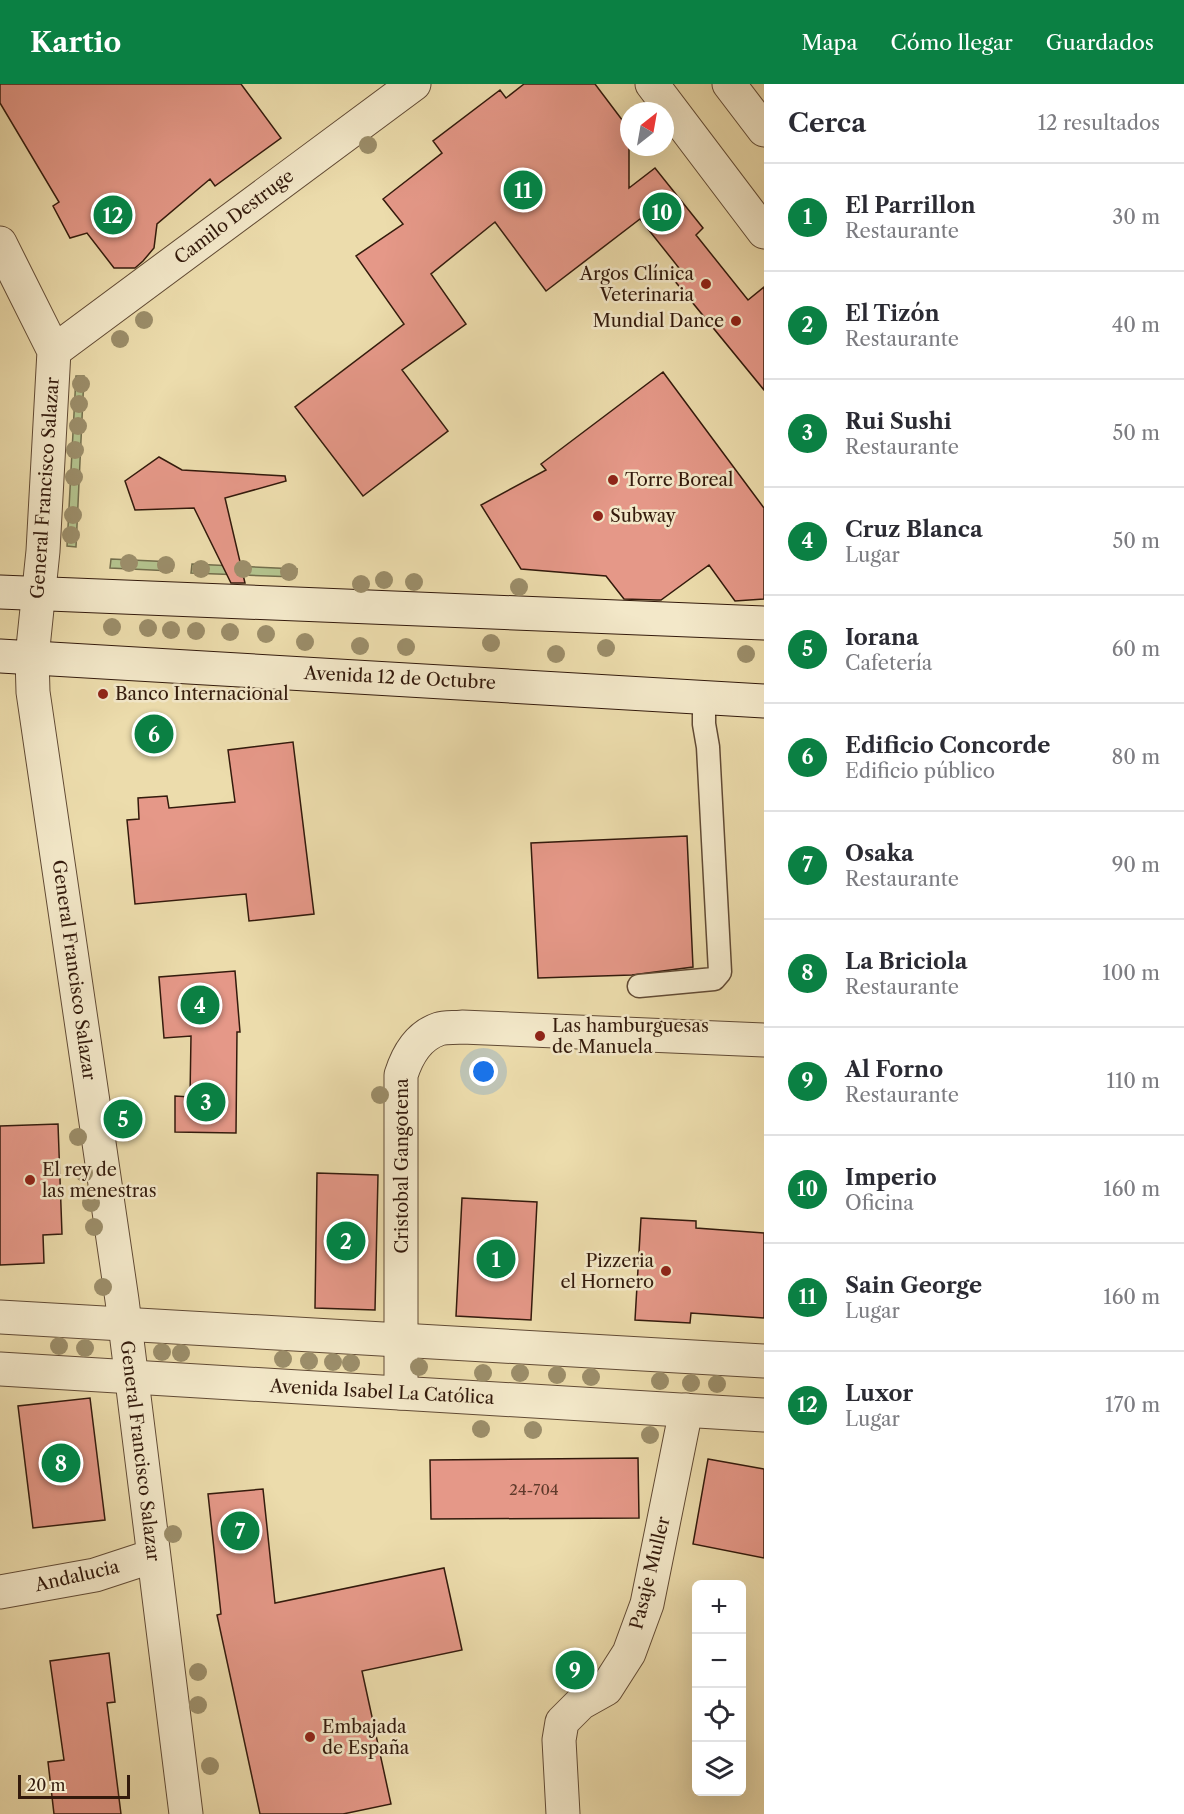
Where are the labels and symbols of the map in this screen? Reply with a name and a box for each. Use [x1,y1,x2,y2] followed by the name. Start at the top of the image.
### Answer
[620,102,674,156] north arrow
[170,165,298,269] street label: Camilo Destruge
[504,168,542,212] pin: 11
[642,190,682,234] pin: 10
[94,192,132,238] pin: 12
[579,263,695,306] place label: Argos Clínica Veterinaria
[699,277,713,291] marker: Argos Clínica Veterinaria
[593,310,724,332] place label: Mundial Dance
[729,314,743,328] marker: Mundial Dance
[26,376,64,600] street label: General Francisco Salazar
[625,469,733,491] place label: Torre Boreal
[606,473,620,487] marker: Torre Boreal
[610,505,677,527] place label: Subway
[591,509,605,523] marker: Subway
[303,662,496,694] street label: Avenida 12 de Octubre
[115,683,289,705] place label: Banco Internacional
[96,687,110,701] marker: Banco Internacional
[134,712,174,756] pin: 6
[48,858,100,1082] street label: General Francisco Salazar
[180,982,220,1028] pin: 4
[552,1015,709,1058] place label: Las hamburguesas de Manuela
[533,1029,547,1043] marker: Las hamburguesas de Manuela
[469,1057,498,1086] your location
[391,1078,413,1254] street label: Cristobal Gangotena
[186,1080,226,1124] pin: 3
[104,1096,142,1142] pin: 5
[42,1159,157,1202] place label: El rey de las menestras
[23,1173,37,1187] marker: El rey de las menestras
[326,1218,366,1264] pin: 2
[476,1236,516,1282] pin: 1
[560,1250,655,1293] place label: Pizzeria el Hornero
[659,1264,673,1278] marker: Pizzeria el Hornero
[116,1339,165,1563] street label: General Francisco Salazar
[268,1375,495,1409] street label: Avenida Isabel La Católica
[42,1440,80,1486] pin: 8
[509,1480,559,1499] house number: 24-704
[220,1508,260,1554] pin: 7
[625,1514,675,1632] street label: Pasaje Muller
[32,1556,122,1597] street label: Andalucia
[556,1648,594,1692] pin: 9
[322,1716,410,1759] place label: Embajada de España
[303,1730,317,1744] marker: Embajada de España
[18,1772,130,1800] scale bar

